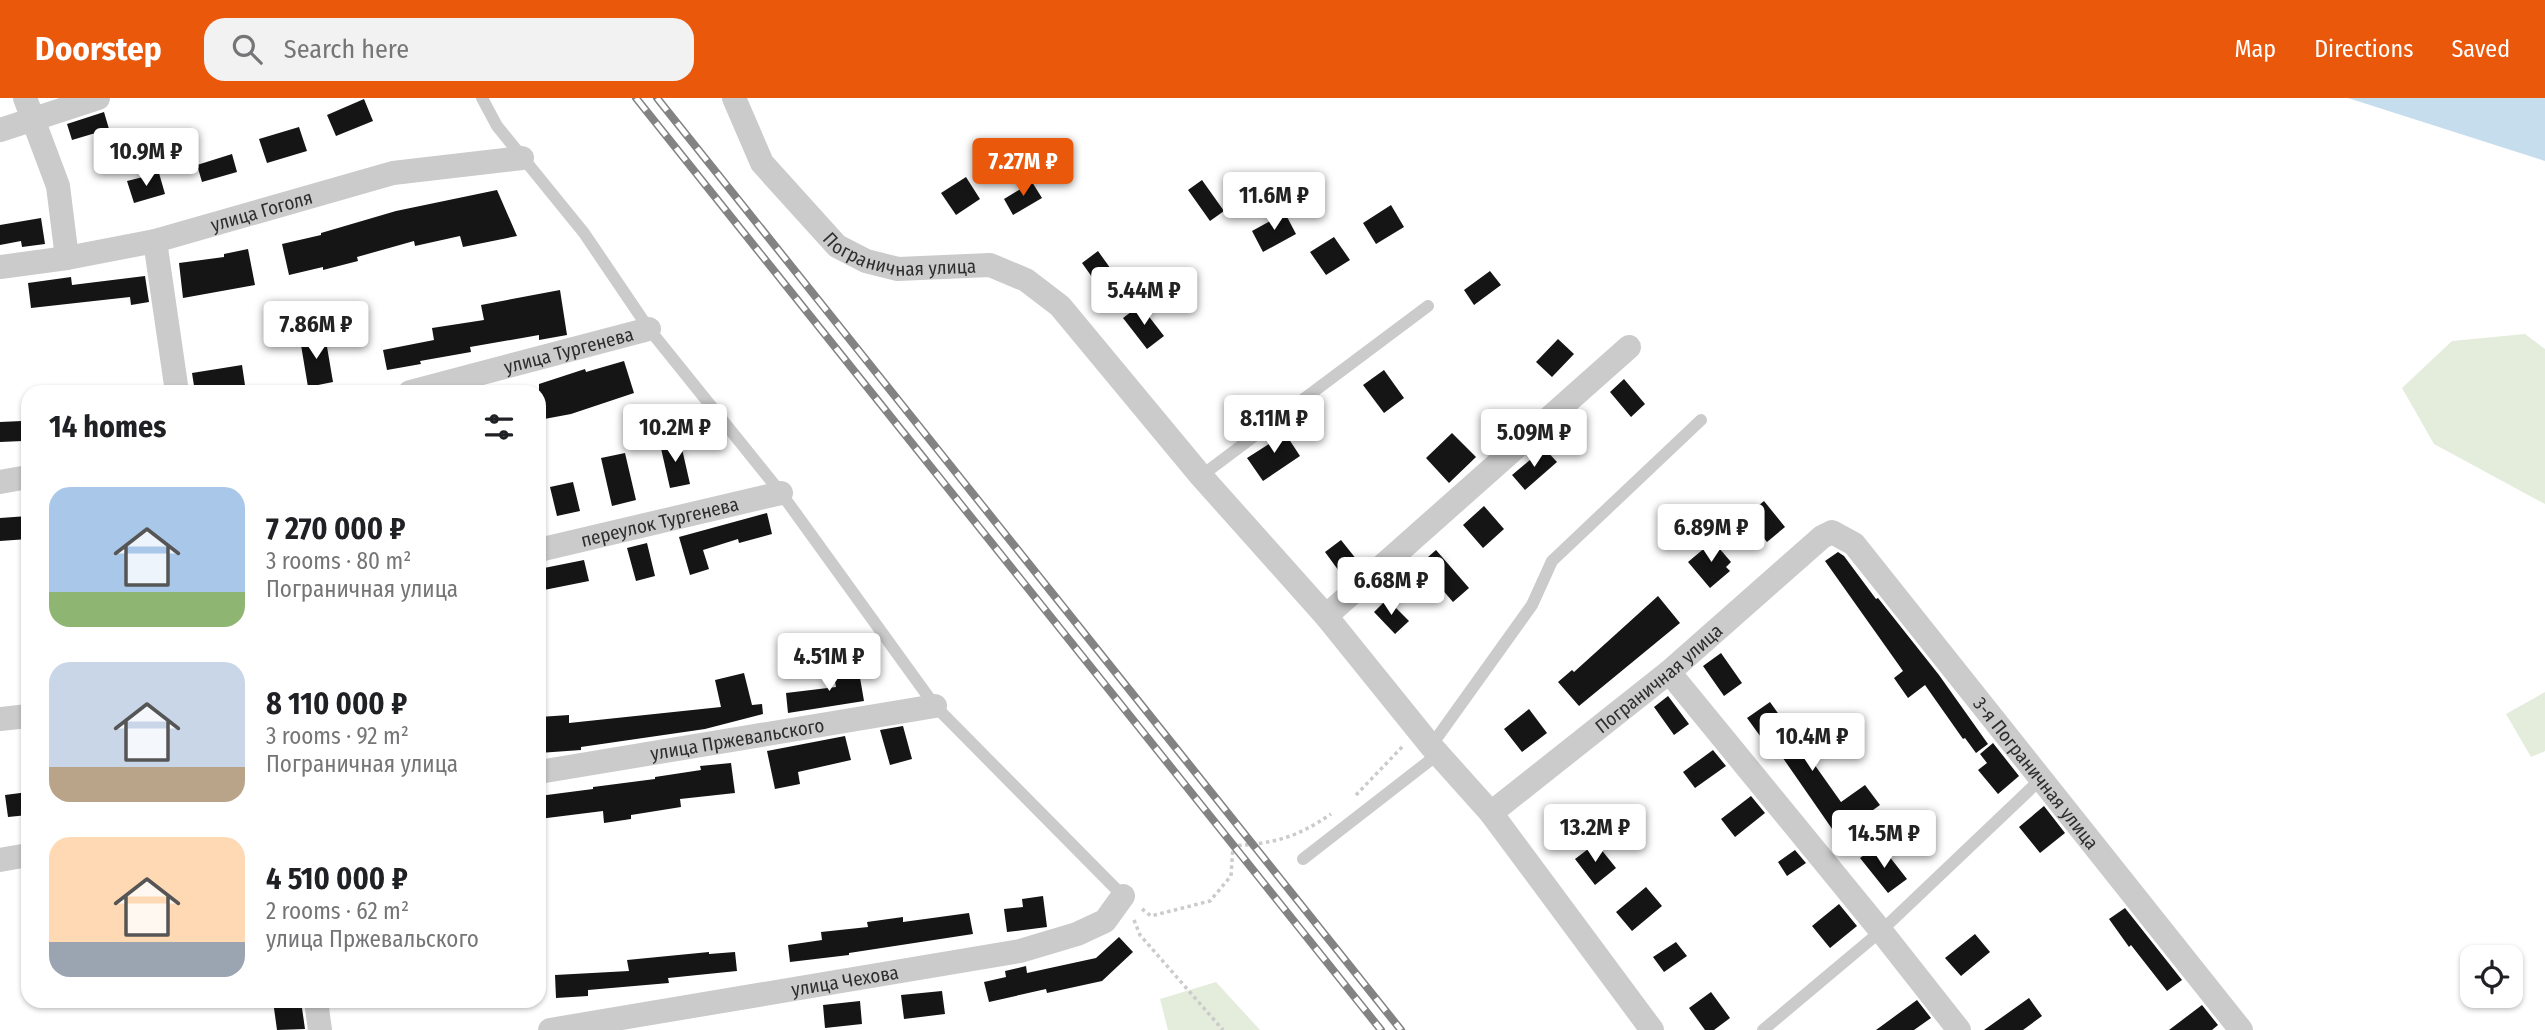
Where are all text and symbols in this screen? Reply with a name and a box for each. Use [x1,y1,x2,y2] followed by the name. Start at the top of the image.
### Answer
[204,18,694,81] search box
[35,29,162,69] text: Doorstep
[228,30,266,68] icon: search
[284,34,409,65] text: Search here
[2235,35,2276,63] text: Map
[2314,35,2413,63] text: Directions
[2451,35,2510,63] text: Saved
[81,129,211,188] pin: 10.9M ₽
[110,137,182,165] text: 10.9M ₽
[958,139,1088,198] pin: 7.27M ₽
[988,147,1058,175] text: 7.27M ₽
[1209,172,1339,232] pin: 11.6M ₽
[1239,181,1309,209] text: 11.6M ₽
[208,185,315,236] street label: улица Гоголя
[818,227,977,281] street label: Пограничная улица
[1079,268,1209,327] pin: 5.44M ₽
[1107,276,1181,304] text: 5.44M ₽
[251,302,381,361] pin: 7.86M ₽
[279,310,353,338] text: 7.86M ₽
[501,322,636,378] street label: улица Тургенева
[1209,396,1339,455] pin: 8.11M ₽
[610,404,740,464] pin: 10.2M ₽
[1240,404,1308,432] text: 8.11M ₽
[480,408,518,446] icon: filters
[49,409,166,445] text: 14 homes
[1469,410,1599,469] pin: 5.09M ₽
[639,413,711,441] text: 10.2M ₽
[1497,418,1571,446] text: 5.09M ₽
[578,492,741,551] street label: переулок Тургенева
[1646,504,1776,564] pin: 6.89M ₽
[266,511,406,547] text: 7 270 000 ₽
[1674,513,1748,541] text: 6.89M ₽
[105,515,189,599] icon: home
[266,547,411,575] text: 3 rooms · 80 m²
[1326,558,1456,617] pin: 6.68M ₽
[1353,566,1429,594] text: 6.68M ₽
[266,575,458,603] text: Пограничная улица
[1590,619,1727,738] street label: Пограничная улица
[764,634,894,693] pin: 4.51M ₽
[794,642,864,670] text: 4.51M ₽
[266,686,407,722] text: 8 110 000 ₽
[105,690,189,774] icon: home
[1969,692,2104,854] street label: 3-я Пограничная улица
[649,713,826,765] street label: улица Пржевальского
[1747,714,1877,773] pin: 10.4M ₽
[266,722,409,750] text: 3 rooms · 92 m²
[1776,722,1848,750] text: 10.4M ₽
[266,750,458,778] text: Пограничная улица
[1530,804,1660,864] pin: 13.2M ₽
[1819,810,1949,870] pin: 14.5M ₽
[1560,813,1630,841] text: 13.2M ₽
[1848,819,1920,847] text: 14.5M ₽
[266,861,408,897] text: 4 510 000 ₽
[105,865,189,949] icon: home
[266,897,409,925] text: 2 rooms · 62 m²
[266,925,479,953] text: улица Пржевальского
[2460,945,2523,1008] map controls
[2460,945,2523,1008] button: locate
[789,960,900,1001] street label: улица Чехова

